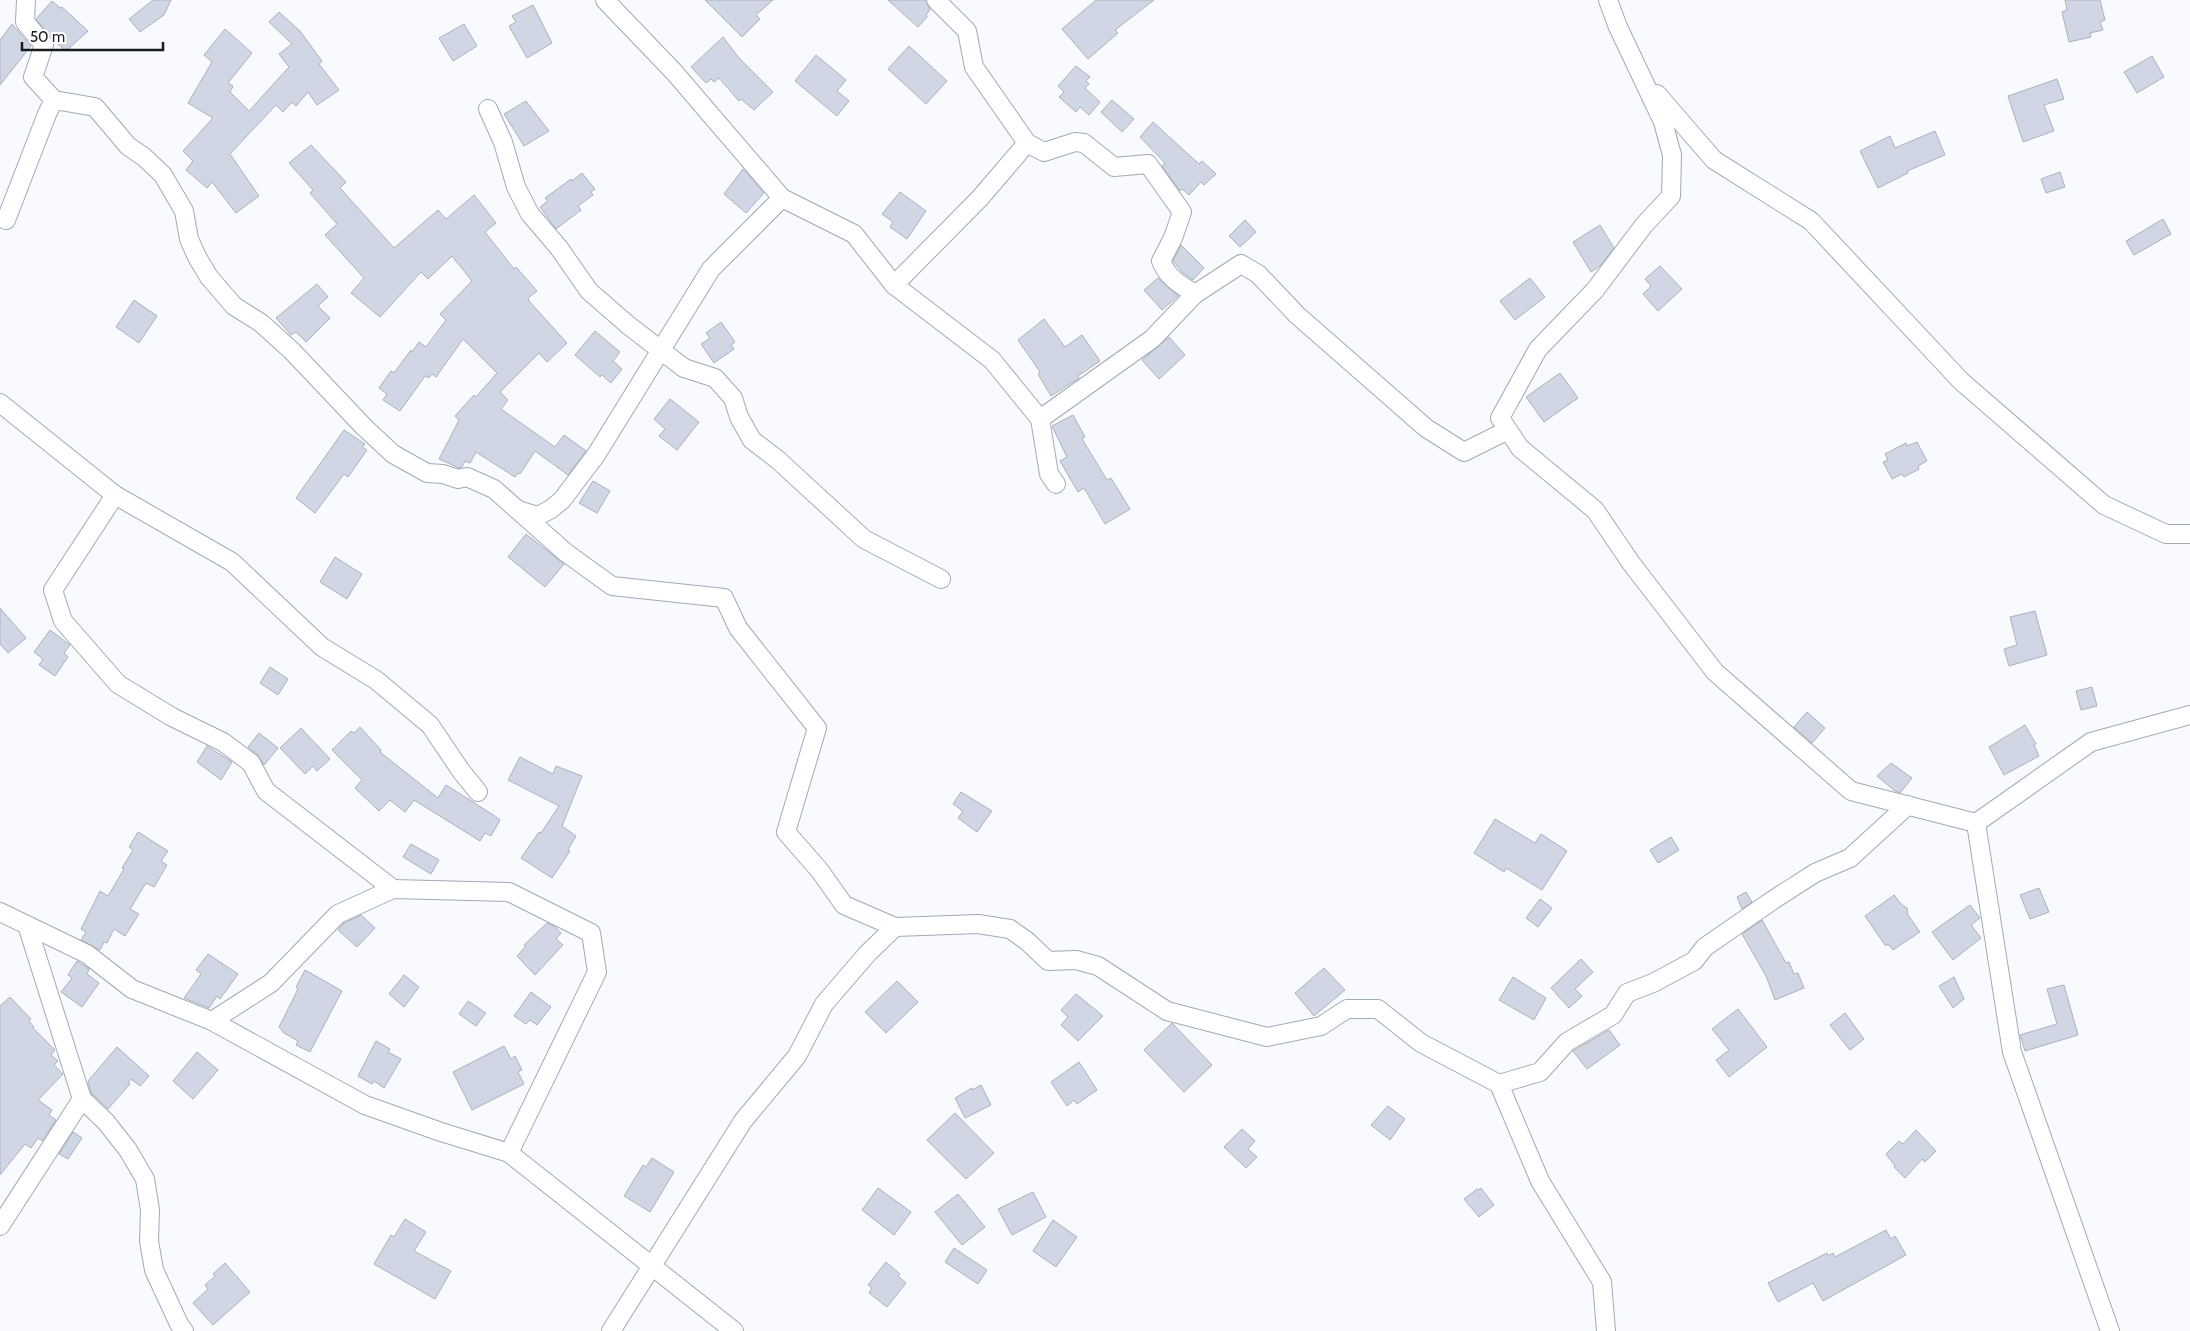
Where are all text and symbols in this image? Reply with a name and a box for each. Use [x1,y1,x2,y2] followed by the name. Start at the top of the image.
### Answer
[22,20,164,52] scale bar
[30,28,65,46] text: 50 m

